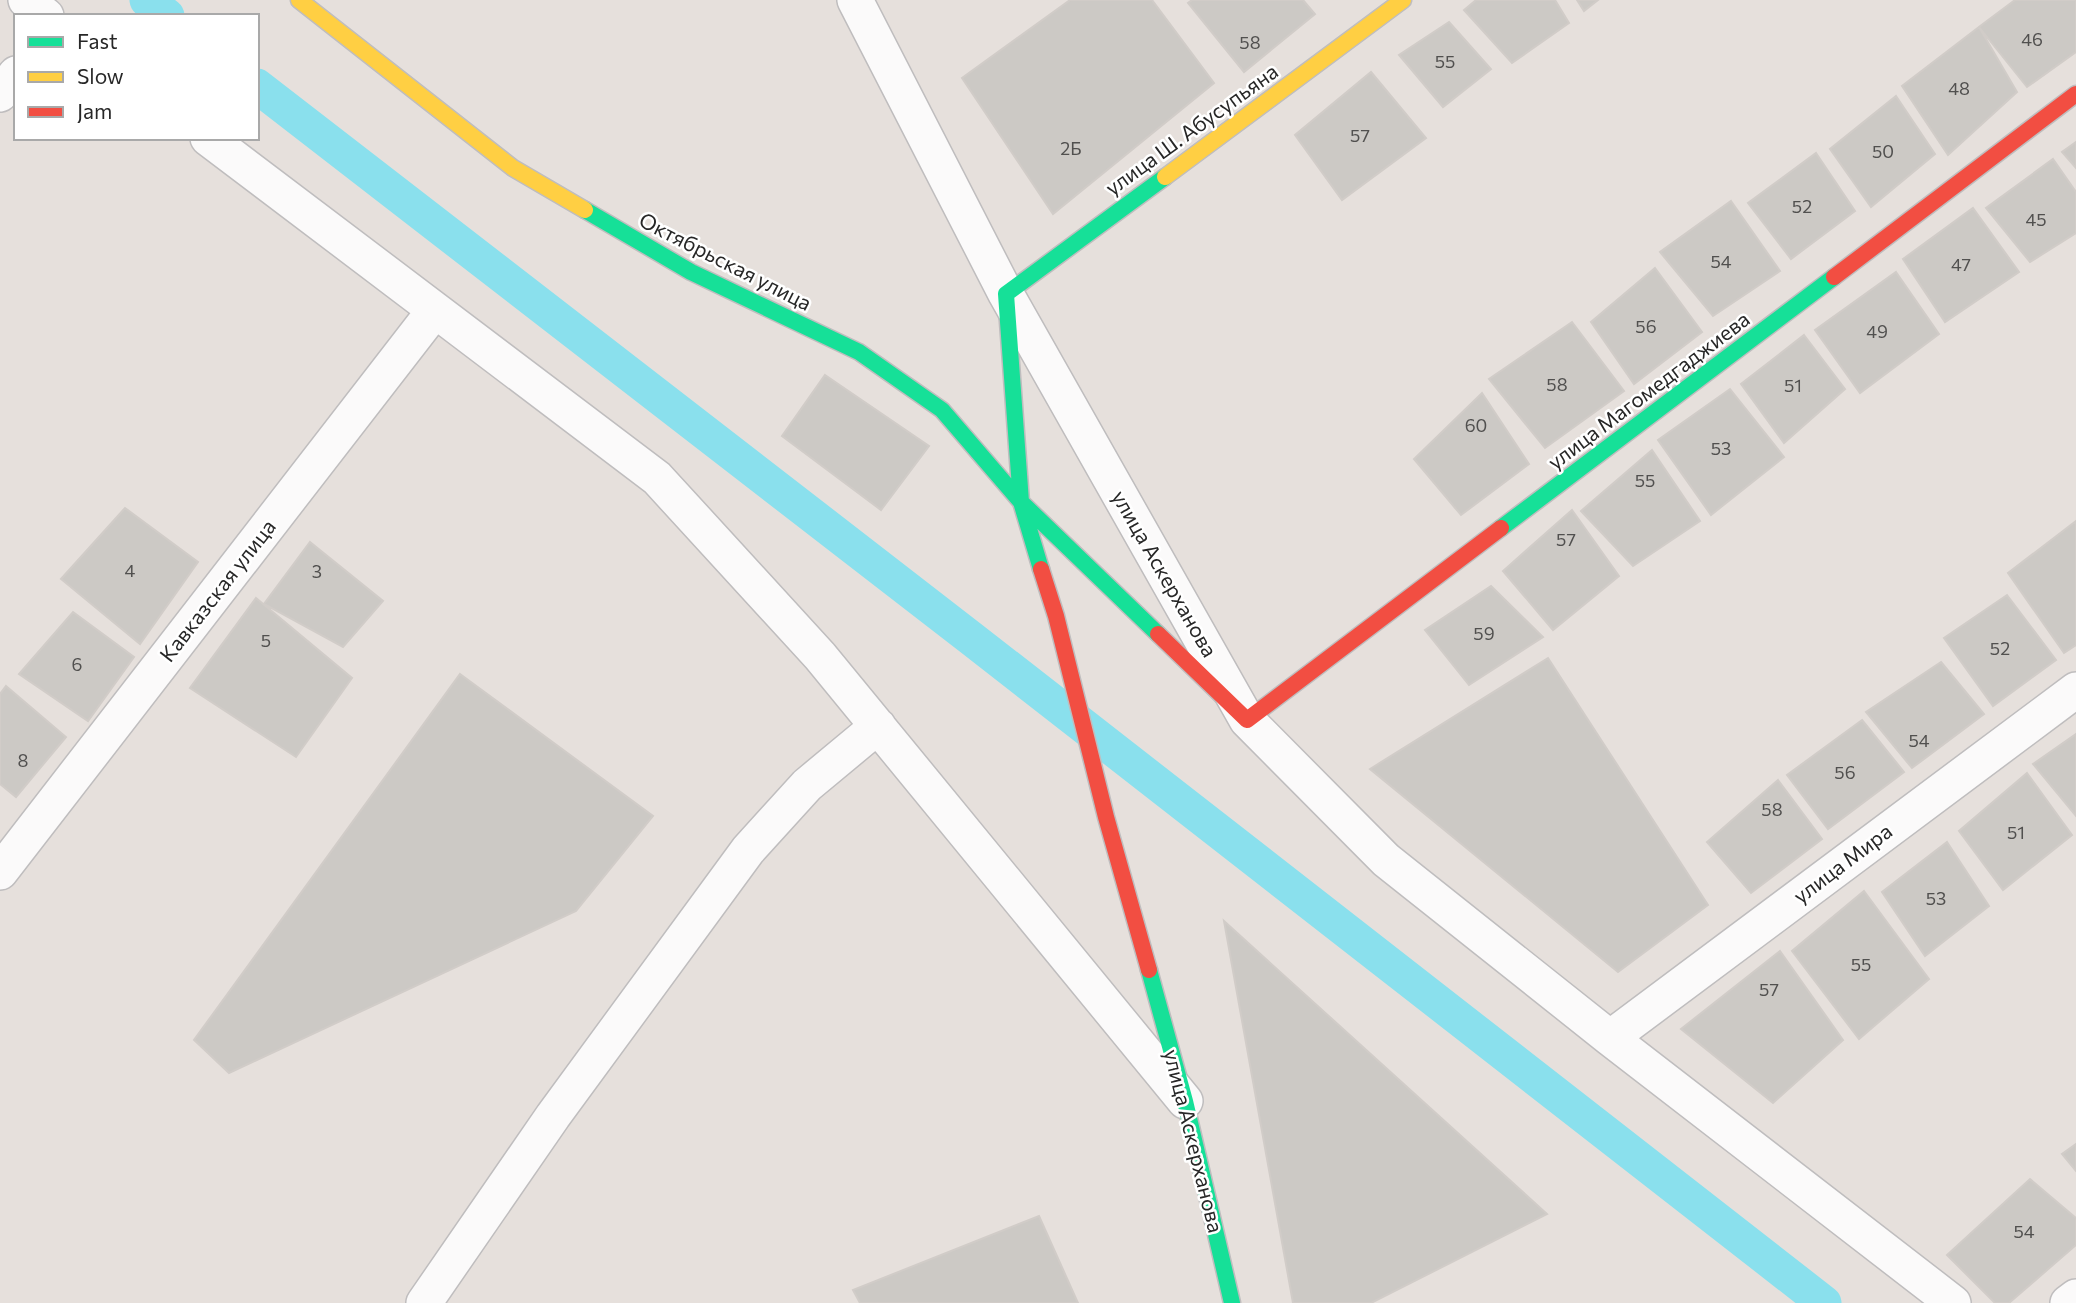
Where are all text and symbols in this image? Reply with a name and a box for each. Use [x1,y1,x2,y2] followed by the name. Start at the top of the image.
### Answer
[14,14,259,140] legend
[77,28,118,53] text: Fast
[2021,28,2043,50] house number: 46
[1239,31,1261,53] house number: 58
[1435,50,1455,72] house number: 55
[1100,58,1282,200] street label: улица Ш. Абусупьяна
[77,63,124,88] text: Slow
[1948,77,1970,99] house number: 48
[77,98,112,123] text: Jam
[1350,124,1370,146] house number: 57
[1060,137,1082,159] house number: 2Б
[1872,140,1894,162] house number: 50
[1792,195,1812,217] house number: 52
[635,206,816,315] street label: Октябрьская улица
[2025,208,2047,230] house number: 45
[1710,250,1732,272] house number: 54
[1951,253,1971,275] house number: 47
[1542,306,1754,474] street label: улица Магомедгаджиева
[1635,315,1657,337] house number: 56
[1866,320,1888,342] house number: 49
[1546,373,1568,395] house number: 58
[1784,374,1802,396] house number: 51
[1465,414,1487,436] house number: 60
[1711,437,1731,459] house number: 53
[1635,469,1655,491] house number: 55
[1107,486,1223,661] street label: улица Аскерханова
[154,514,280,666] street label: Кавказская улица
[1556,528,1576,550] house number: 57
[125,559,136,581] house number: 4
[312,560,322,582] house number: 3
[1473,622,1495,644] house number: 59
[261,629,271,651] house number: 5
[1990,637,2010,659] house number: 52
[72,653,82,675] house number: 6
[1908,729,1930,751] house number: 54
[18,749,29,771] house number: 8
[1834,761,1856,783] house number: 56
[1761,798,1783,820] house number: 58
[1788,818,1896,908] street label: улица Мира
[2007,821,2025,843] house number: 51
[1926,887,1946,909] house number: 53
[1851,953,1871,975] house number: 55
[1759,978,1779,1000] house number: 57
[1160,1046,1229,1235] street label: улица Аскерханова
[2013,1220,2035,1242] house number: 54

